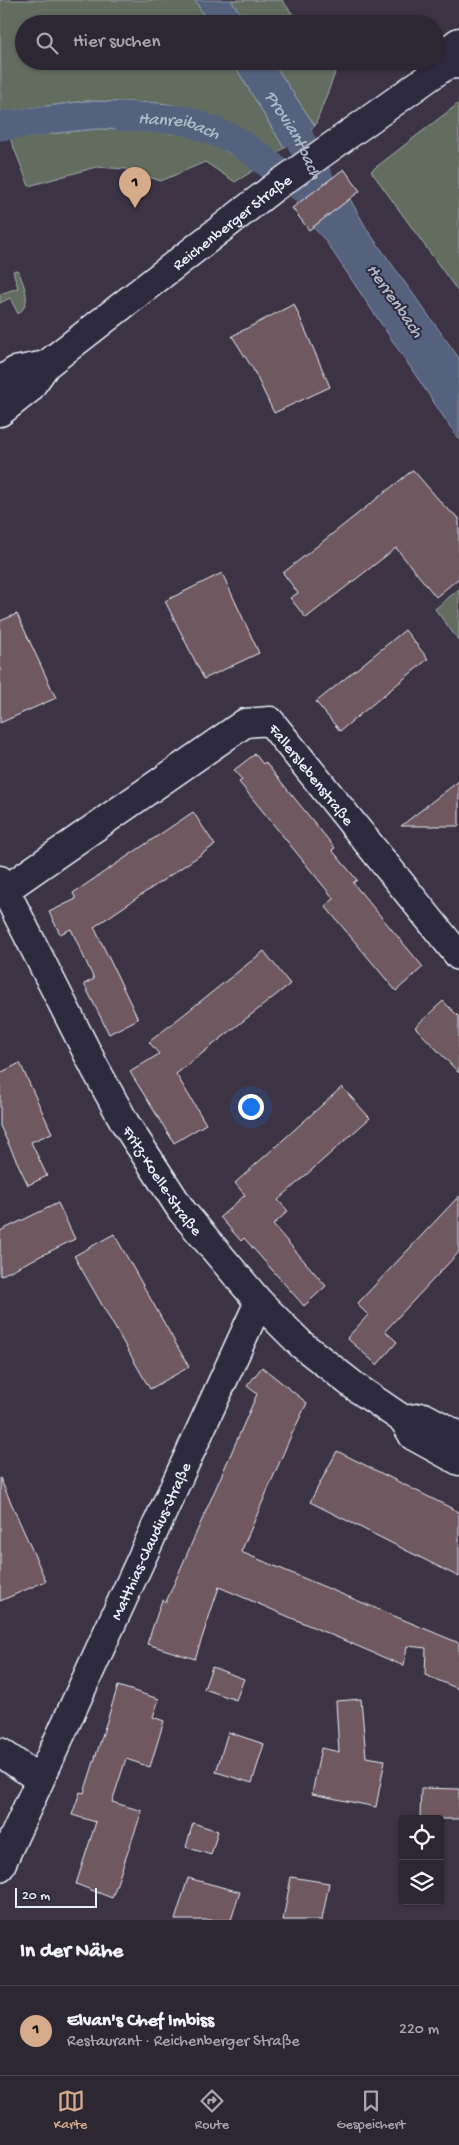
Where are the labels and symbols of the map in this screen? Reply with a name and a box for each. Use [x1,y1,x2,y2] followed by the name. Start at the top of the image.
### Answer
[259,87,326,183] water label: Proviantbach
[137,109,222,146] water label: Hanreibach
[119,167,151,208] pin: 1
[170,171,297,276] street label: Reichenberger Straße
[361,260,427,343] water label: Herrenbach
[262,720,357,831] street label: Fallerslebenstraße
[238,1094,264,1120] your location
[116,1123,205,1241] street label: Fritz-Koelle-Straße
[108,1460,197,1624] street label: Matthias-Claudius-Straße
[15,1885,98,1908] scale bar

